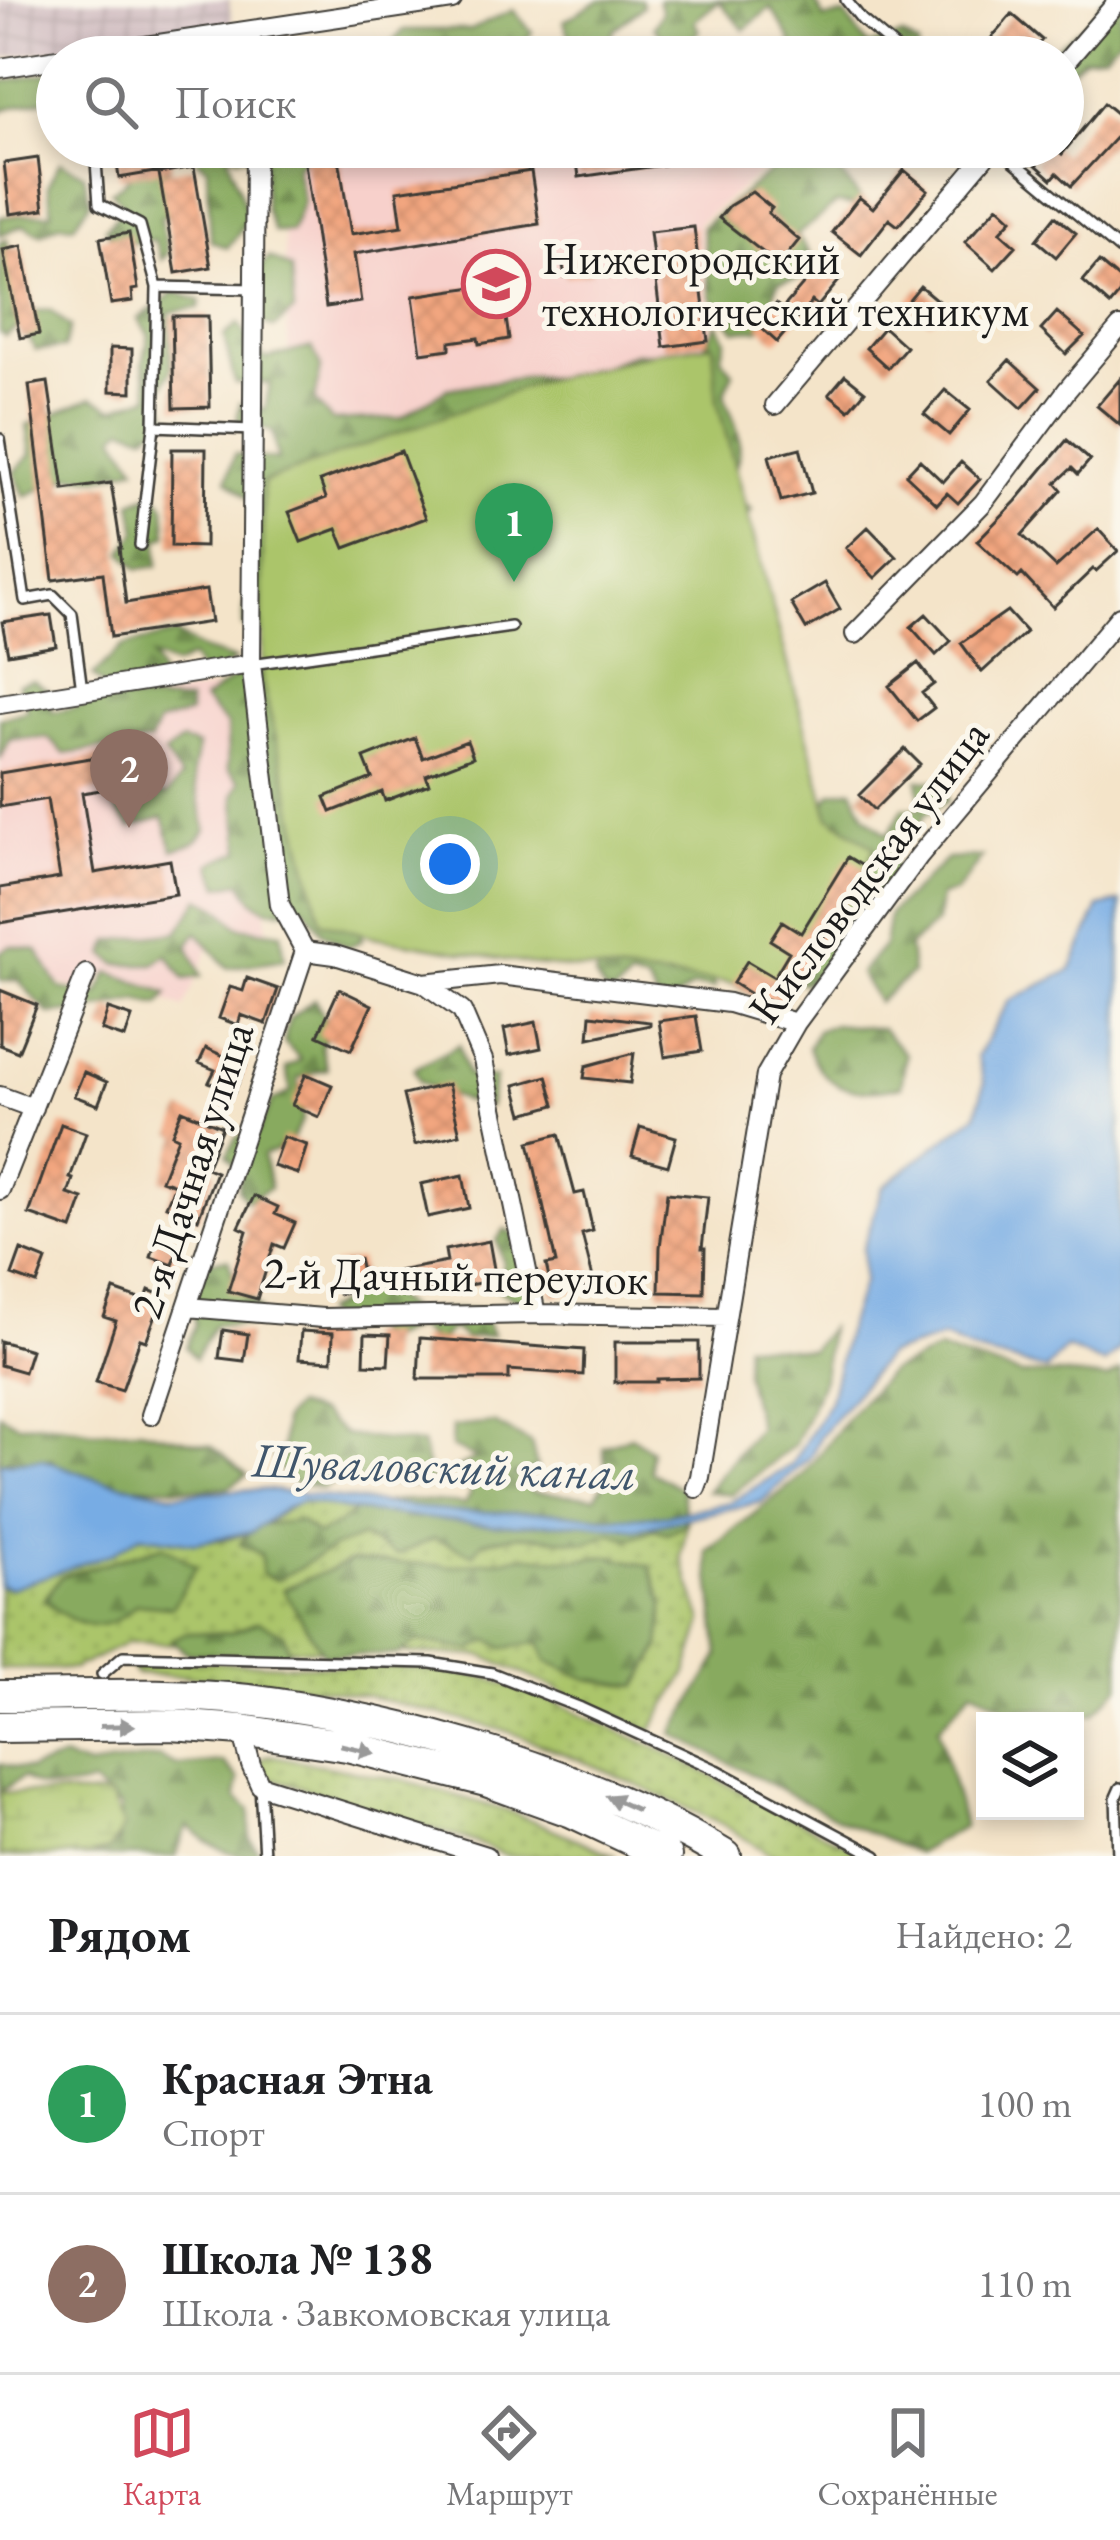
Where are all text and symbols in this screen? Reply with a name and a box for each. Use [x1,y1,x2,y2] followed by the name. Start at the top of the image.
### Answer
[36,36,1084,168] search box
[78,69,144,135] icon: search
[174,73,296,131] text: Поиск
[542,229,1029,339] place label: Нижегородский технологический техникум
[461,249,531,319] school or university icon: Нижегородский технологический техникум
[475,483,553,582] pin: 1
[735,707,1001,1035] street label: Кисловодская улица
[90,729,168,828] pin: 2
[420,834,480,894] your location
[116,1015,266,1325] street label: 2-я Дачная улица
[263,1243,649,1307] street label: 2-й Дачный переулок
[250,1428,637,1504] water label: Шуваловский канал
[976,1712,1084,1820] map controls
[976,1712,1084,1820] button: layers
[99,1716,137,1736] one-way arrow
[339,1740,376,1759] one-way arrow
[604,1792,639,1812] one-way arrow
[48,1901,191,1967] text: Рядом
[895,1909,1072,1960] text: Найдено: 2
[162,2049,433,2107] text: Красная Этна
[77,2078,97,2129] text: 1
[978,2078,1072,2129] text: 100 m
[162,2107,265,2158] text: Спорт
[162,2229,433,2287] text: Школа № 138
[77,2258,97,2309] text: 2
[978,2258,1072,2309] text: 110 m
[162,2287,610,2338] text: Школа · Завкомовская улица
[122,2400,201,2515] tab: Карта
[446,2400,573,2515] tab: Маршрут
[818,2400,998,2515] tab: Сохранённые

